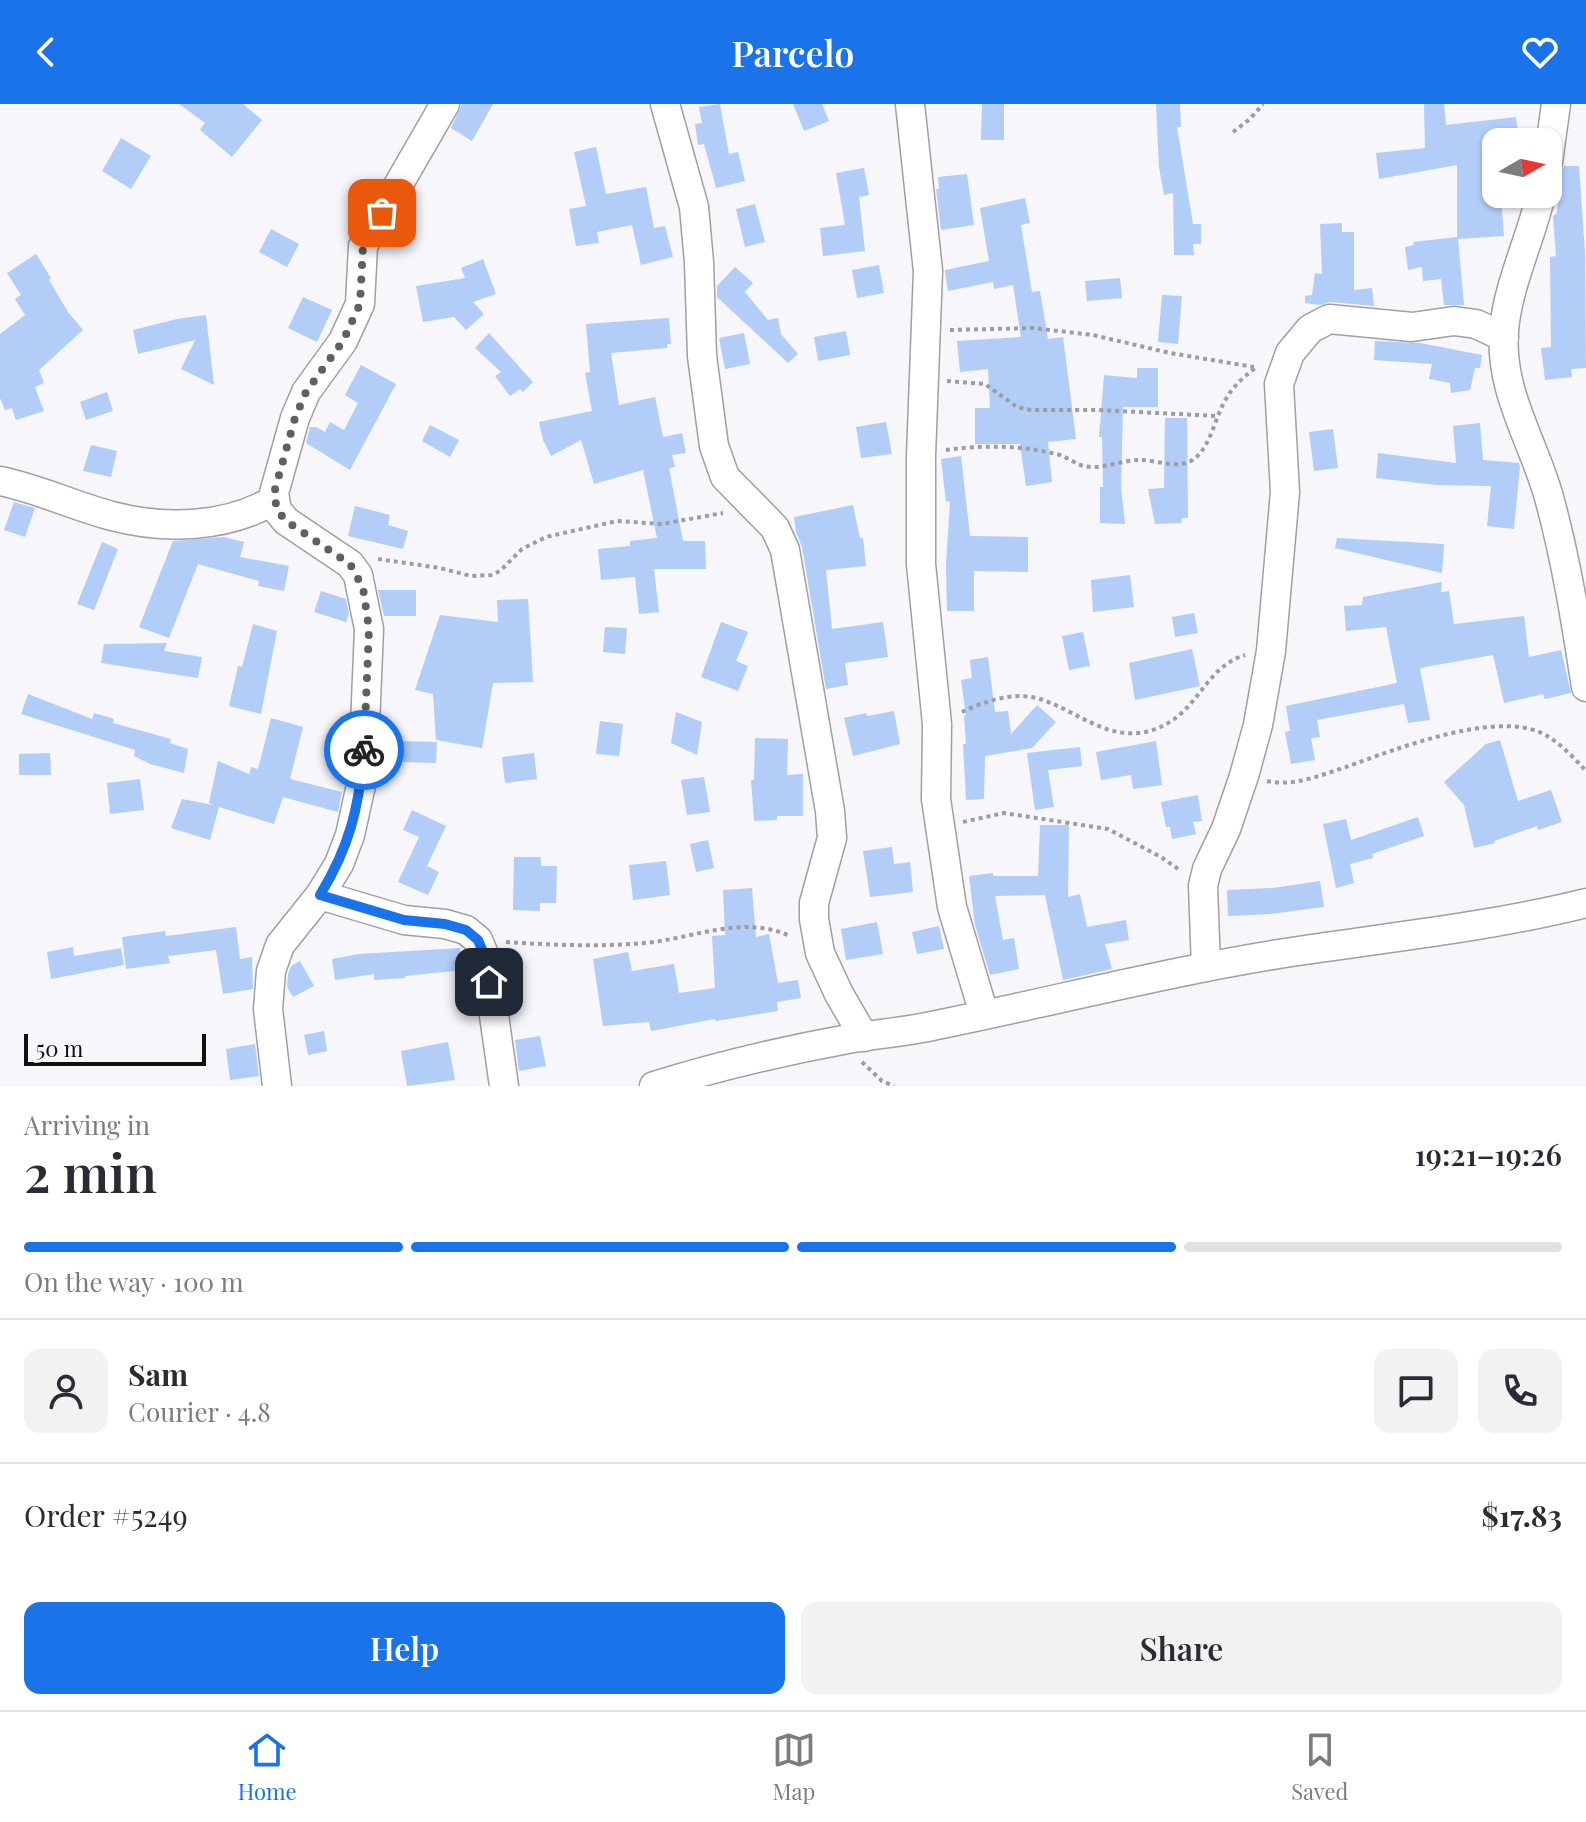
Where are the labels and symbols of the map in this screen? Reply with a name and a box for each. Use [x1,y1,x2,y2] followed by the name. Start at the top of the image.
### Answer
[1482,128,1562,208] north arrow
[348,179,416,247] pin
[324,710,404,790] courier
[455,948,523,1016] pin
[24,1030,206,1066] scale bar

